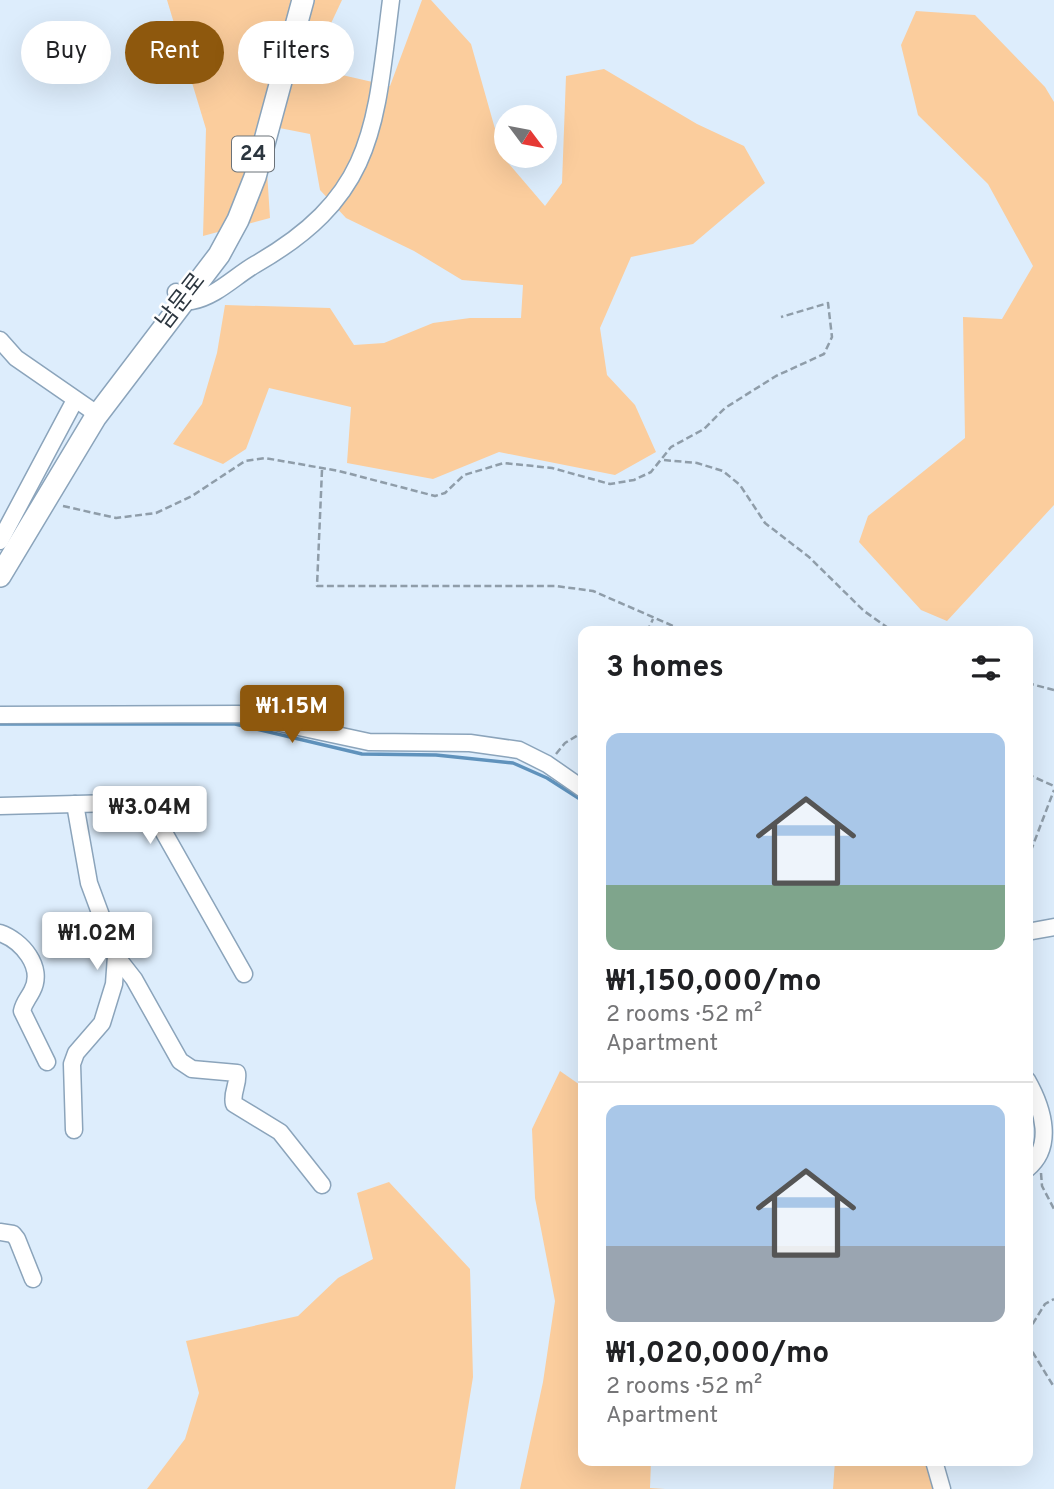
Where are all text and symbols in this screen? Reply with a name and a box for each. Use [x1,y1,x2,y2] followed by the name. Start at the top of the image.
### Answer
[21,21,111,84] chip: Buy
[125,21,224,84] chip: Rent
[238,21,354,84] chip: Filters
[494,105,556,168] north arrow
[494,105,557,168] map controls
[232,136,274,172] road number: 24
[151,268,213,336] street label: 남문로
[967,649,1005,687] icon: filters
[606,650,724,687] text: 3 homes
[235,686,349,745] pin: ₩1.15M
[256,693,328,722] text: ₩1.15M
[743,778,869,904] icon: home
[93,786,207,846] pin: ₩3.04M
[109,794,191,823] text: ₩3.04M
[40,912,154,972] pin: ₩1.02M
[58,920,136,949] text: ₩1.02M
[606,964,822,1001] text: ₩1,150,000/mo
[606,1001,762,1030] text: 2 rooms · 52 m²
[606,1030,718,1059] text: Apartment
[743,1150,869,1276] icon: home
[606,1336,829,1373] text: ₩1,020,000/mo
[606,1373,762,1402] text: 2 rooms · 52 m²
[606,1402,718,1431] text: Apartment

